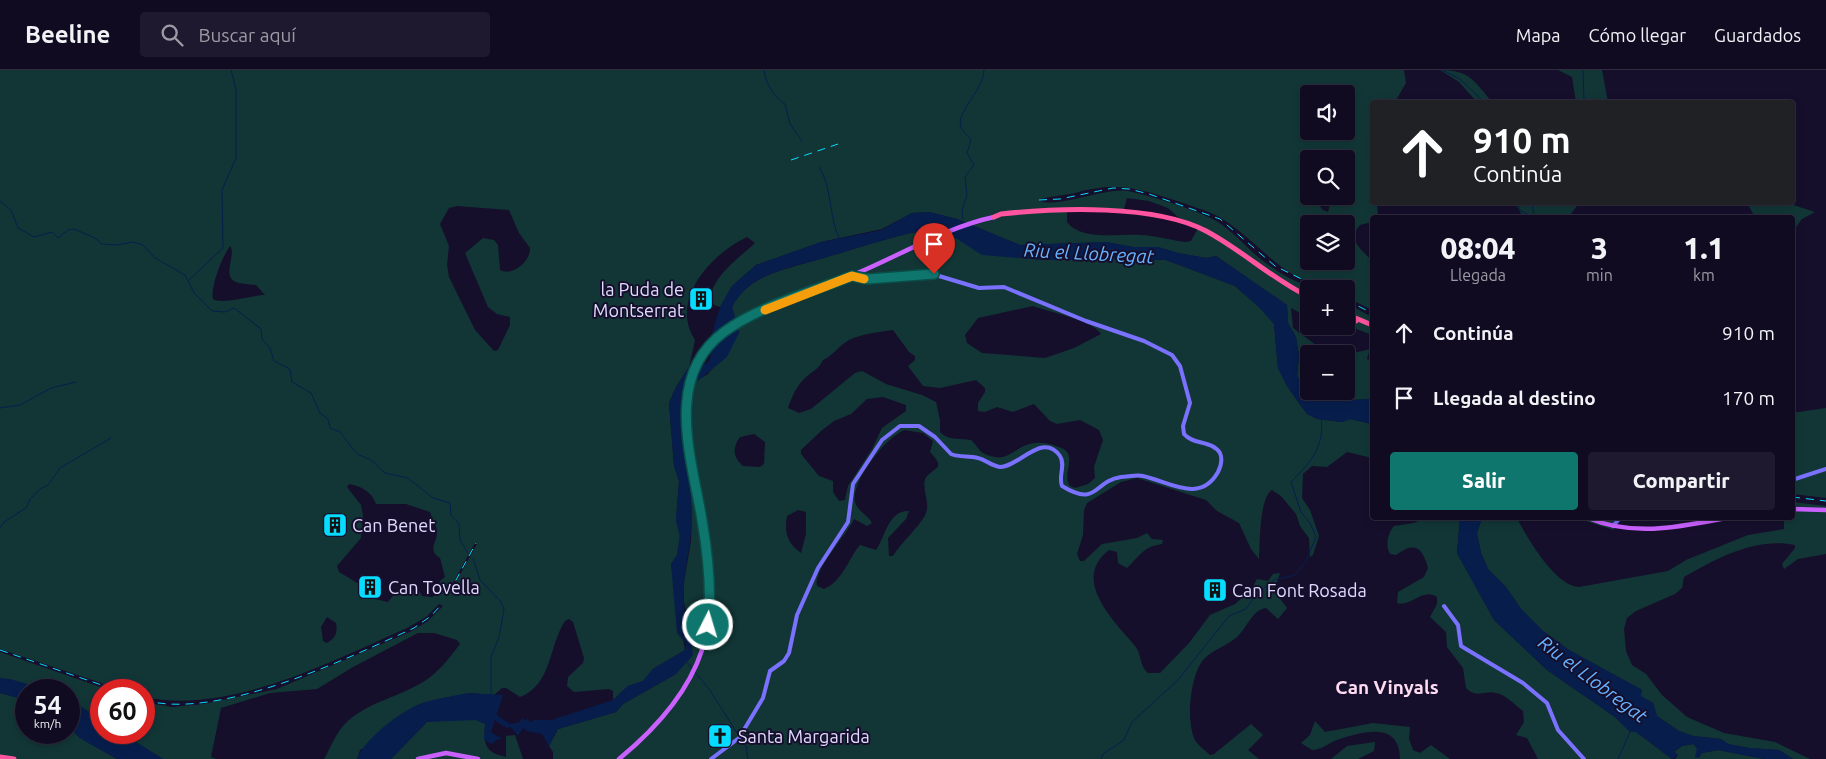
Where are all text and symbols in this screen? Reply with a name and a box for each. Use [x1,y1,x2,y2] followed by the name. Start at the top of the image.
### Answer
[140,12,490,57] search box
[25,21,110,48] text: Beeline
[158,21,186,49] icon: search
[198,24,296,46] text: Buscar aquí
[1516,25,1561,45] text: Mapa
[1589,25,1686,45] text: Cómo llegar
[1714,25,1801,45] text: Guardados
[1300,85,1355,400] map controls
[1300,85,1355,140] button: sound
[1390,120,1455,185] icon: ahead
[1473,120,1571,160] text: 910 m
[1300,150,1355,205] button: search
[1473,161,1562,186] text: Continúa
[1300,215,1355,270] button: layers
[913,223,955,274] pin
[920,230,948,258] icon: arrive
[1440,231,1516,265] text: 08:04
[1591,231,1608,265] text: 3
[1683,231,1725,265] text: 1.1
[1023,239,1155,267] water label: Riu el Llobregat
[1450,266,1506,284] text: Llegada
[1586,266,1613,284] text: min
[1693,266,1715,284] text: km
[593,279,684,320] place label: la Puda de Montserrat
[1300,280,1355,335] button: +
[688,286,714,312] building icon: la Puda de Montserrat
[1390,319,1418,347] icon: ahead
[1433,322,1514,344] text: Continúa
[1722,322,1775,344] text: 910 m
[1300,345,1355,400] button: −
[1390,384,1418,412] icon: arrive
[1433,387,1596,409] text: Llegada al destino
[1722,387,1775,409] text: 170 m
[1390,452,1578,510] button: Salir
[1588,452,1775,510] button: Compartir
[322,512,348,538] building icon: Can Benet
[352,515,435,535] place label: Can Benet
[357,574,383,600] building icon: Can Tovella
[388,577,480,597] place label: Can Tovella
[1202,577,1228,603] building icon: Can Font Rosada
[1232,580,1367,600] place label: Can Font Rosada
[681,598,733,650] position arrow
[1534,631,1652,727] water label: Riu el Llobregat
[1335,676,1439,698] district label: Can Vinyals
[90,679,155,744] speed limit sign: 60
[33,691,62,719] text: 54
[34,717,61,730] text: km/h
[707,723,733,749] church icon: Santa Margarida
[738,726,870,746] place label: Santa Margarida

